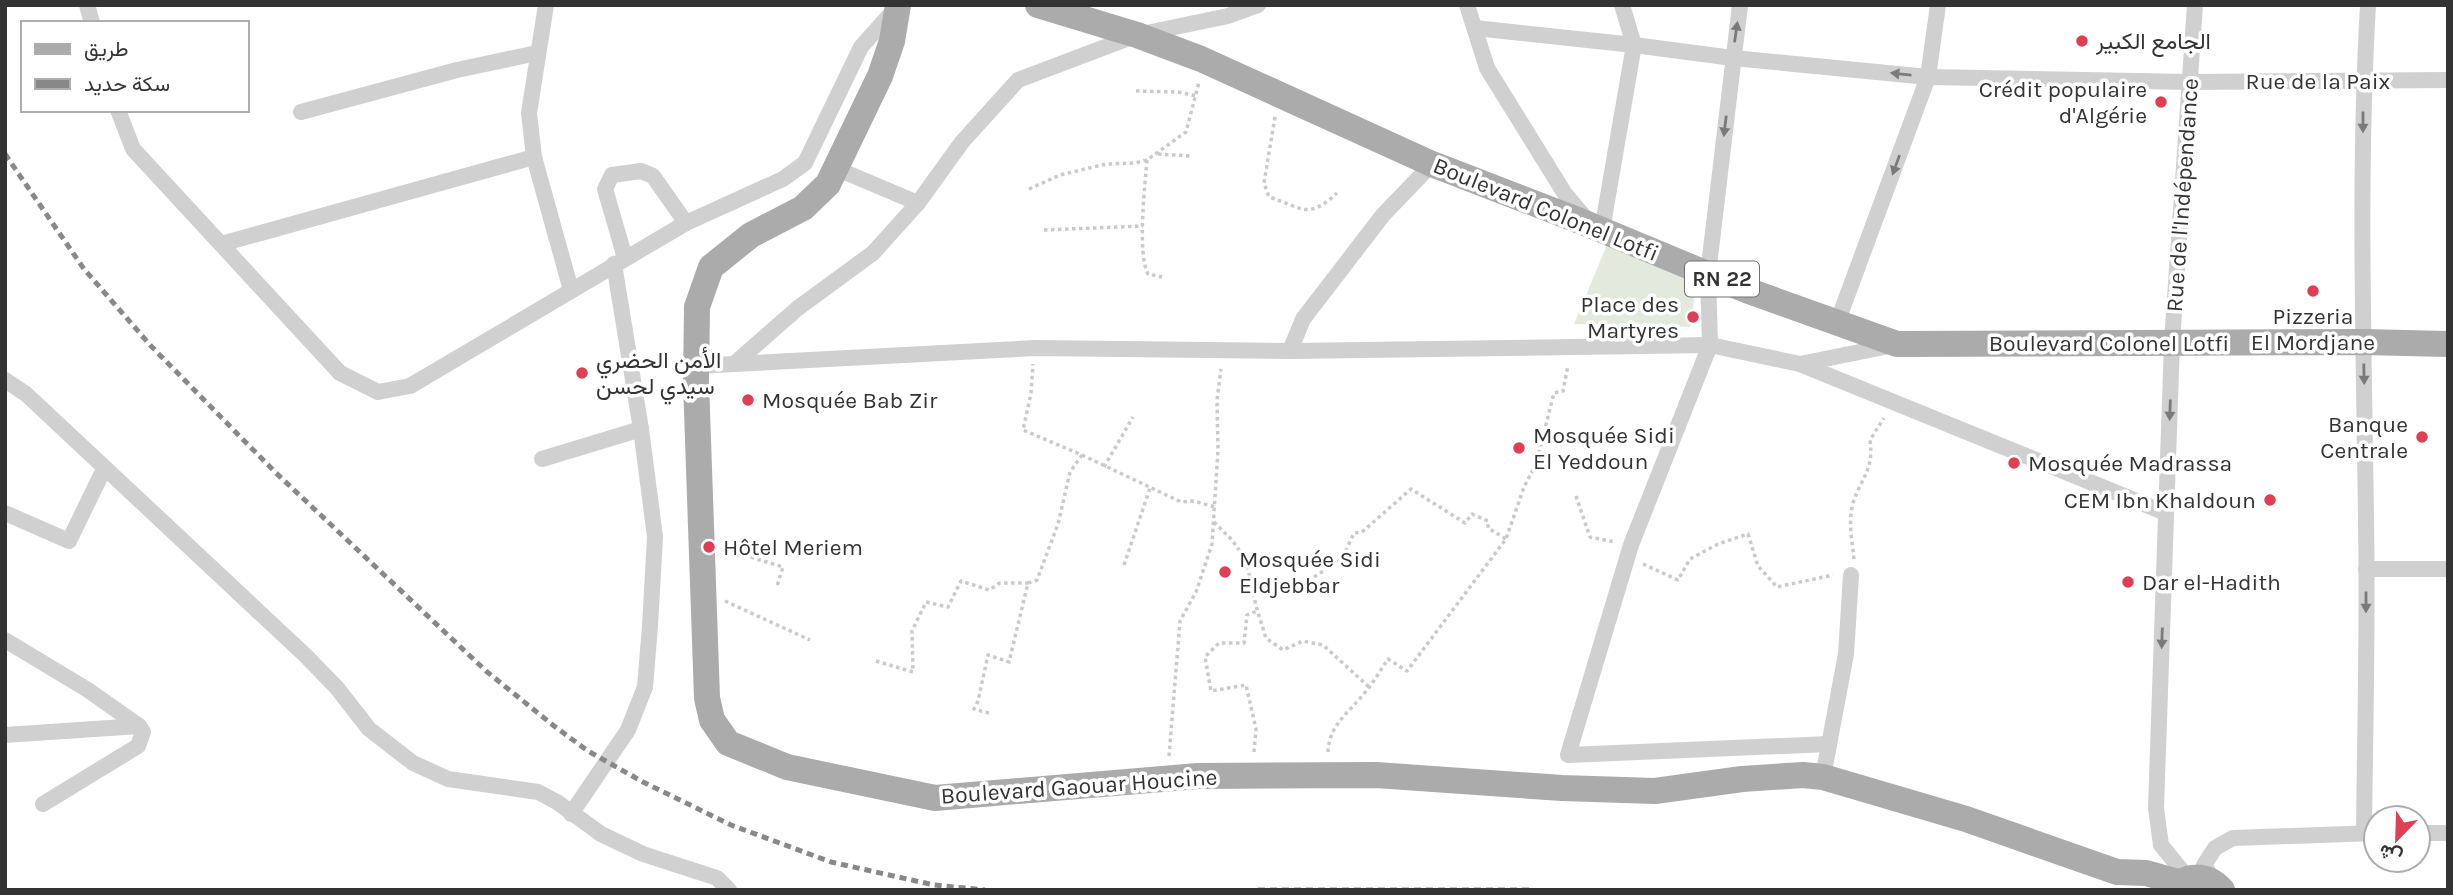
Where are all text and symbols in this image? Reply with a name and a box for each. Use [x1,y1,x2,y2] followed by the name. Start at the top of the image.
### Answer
[1731,20,1742,42] one-way arrow
[21,21,248,112] legend
[2095,28,2211,57] place label: الجامع الكبير
[2074,33,2090,49] marker: الجامع الكبير
[84,37,129,62] text: طريق
[1889,68,1911,79] one-way arrow
[2246,68,2391,95] street label: Rue de la Paix
[84,72,170,96] text: سكة حديد
[1979,76,2147,129] place label: Crédit populaire d'Algérie
[2161,77,2204,313] street label: Rue de l'Indépendance
[2153,94,2169,110] marker: Crédit populaire d'Algérie
[2357,112,2369,134] one-way arrow
[1720,115,1731,137] one-way arrow
[1429,152,1662,267] street label: Boulevard Colonel Lotfi
[1890,155,1901,176] one-way arrow
[1685,262,1759,296] road number: RN 22
[2305,283,2321,299] marker: Pizzeria El Mordjane
[1581,291,1679,344] place label: Place des Martyres
[2251,303,2375,356] place label: Pizzeria El Mordjane
[1685,309,1701,325] marker: Place des Martyres
[1989,330,2229,357] street label: Boulevard Colonel Lotfi
[596,347,721,405] place label: الأمن الحضري سيدي لحسن
[2358,364,2370,386] one-way arrow
[574,365,590,381] marker: الأمن الحضري سيدي لحسن
[762,387,938,414] place label: Mosquée Bab Zir
[740,392,756,408] marker: Mosquée Bab Zir
[2164,399,2175,421] one-way arrow
[2320,411,2408,464] place label: Banque Centrale
[1533,422,1675,475] place label: Mosquée Sidi El Yeddoun
[2414,429,2430,445] marker: Banque Centrale
[1511,440,1527,456] marker: Mosquée Sidi El Yeddoun
[2028,450,2232,477] place label: Mosquée Madrassa
[2006,455,2022,471] marker: Mosquée Madrassa
[2064,487,2256,514] place label: CEM Ibn Khaldoun
[2262,492,2278,508] marker: CEM Ibn Khaldoun
[723,534,863,561] place label: Hôtel Meriem
[701,539,717,555] marker: Hôtel Meriem
[1239,546,1381,599] place label: Mosquée Sidi Eldjebbar
[1217,564,1233,580] marker: Mosquée Sidi Eldjebbar
[2142,569,2281,596] place label: Dar el-Hadith
[2120,574,2136,590] marker: Dar el-Hadith
[2360,591,2372,613] one-way arrow
[2156,627,2167,649] one-way arrow
[940,763,1218,810] street label: Boulevard Gaouar Houcine
[2362,804,2432,874] north arrow
[2376,839,2406,868] text: ش

